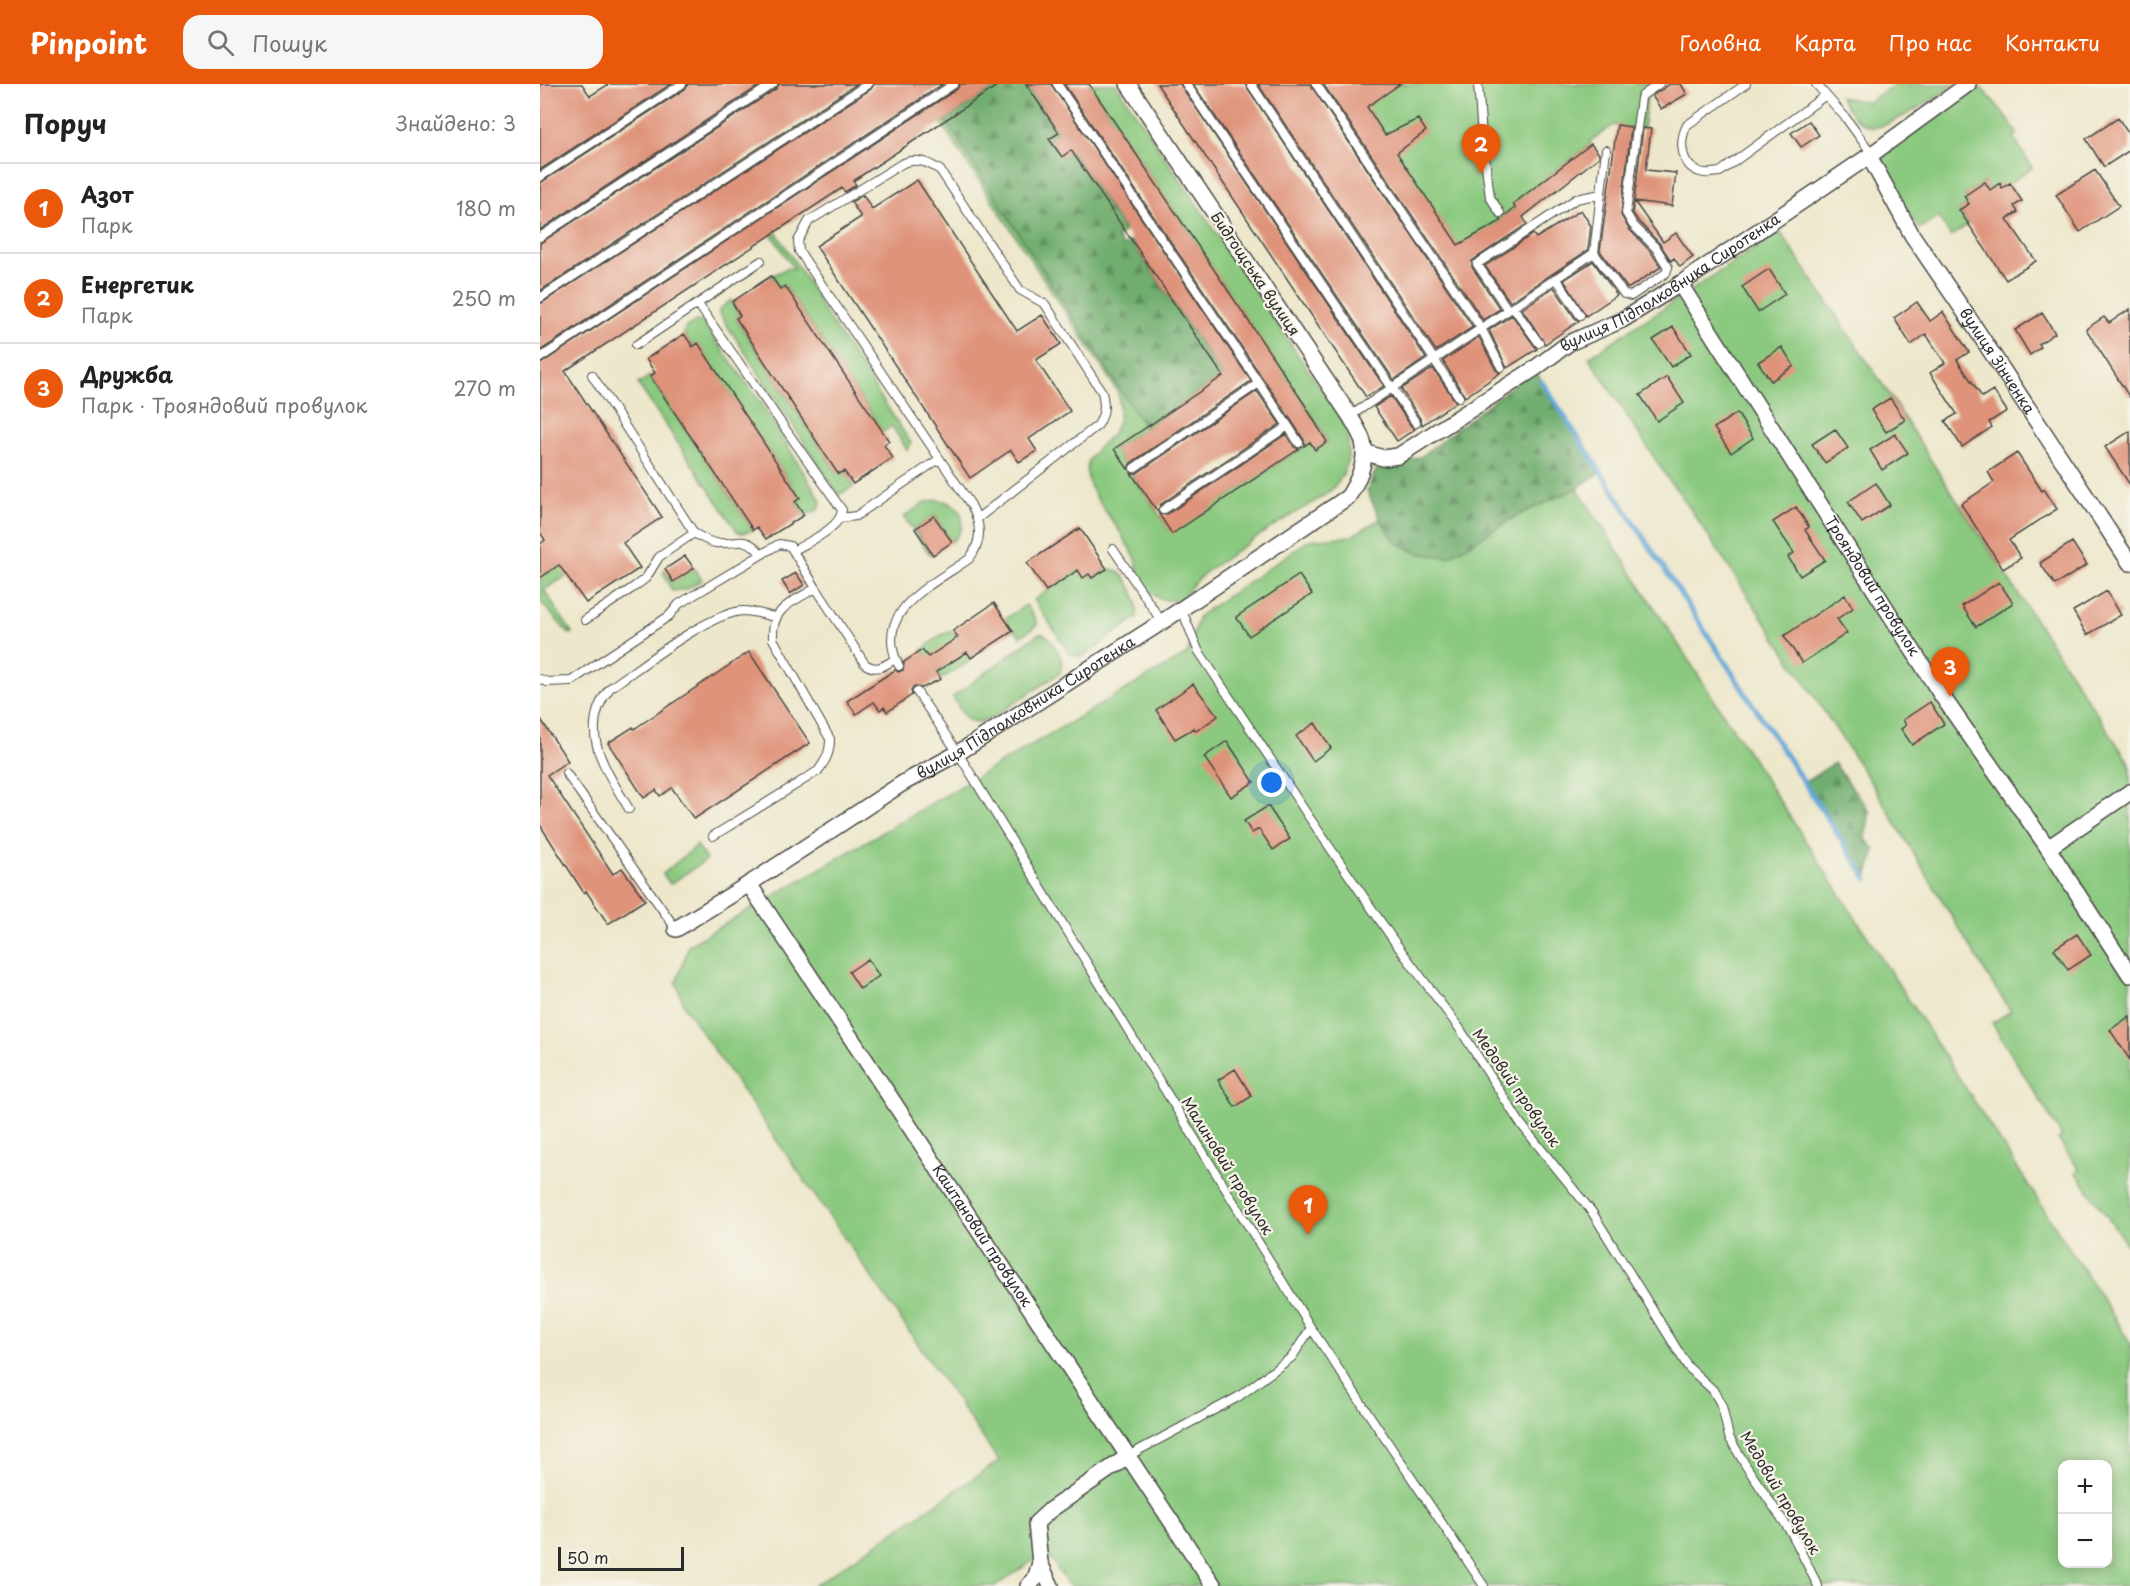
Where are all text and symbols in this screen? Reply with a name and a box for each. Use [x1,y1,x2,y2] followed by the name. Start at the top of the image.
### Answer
[183,15,603,69] search box
[30,21,147,64] text: Pinpoint
[204,26,237,59] icon: search
[252,26,327,59] text: Пошук
[1680,26,1761,58] text: Головна
[1794,26,1856,58] text: Карта
[1889,26,1972,58] text: Про нас
[2005,26,2100,58] text: Контакти
[24,104,107,143] text: Поруч
[396,108,516,138] text: Знайдено: 3
[1462,124,1500,174] pin: 2
[81,177,133,210] text: Азот
[39,193,48,223] text: 1
[456,193,516,223] text: 180 m
[1206,206,1307,340] street label: Бидгощська вулиця
[1554,206,1785,356] street label: вулиця Підполковника Сиротенка
[81,210,133,240] text: Парк
[81,267,194,300] text: Енергетик
[36,283,51,313] text: 2
[452,283,516,313] text: 250 m
[81,300,133,330] text: Парк
[1955,302,2042,419] street label: вулиця Зінченка
[81,357,173,390] text: Дружба
[37,373,50,403] text: 3
[453,373,516,403] text: 270 m
[81,390,368,420] text: Парк · Трояндовий провулок
[1820,511,1927,660] street label: Трояндовий провулок
[912,629,1139,784] street label: вулиця Підполковника Сиротенка
[1930,648,1970,697] pin: 3
[1257,768,1286,797] your location
[1468,1023,1567,1151] street label: Медовий провулок
[1176,1092,1280,1239] street label: Малиновий провулок
[928,1159,1039,1311] street label: Каштановий провулок
[1288,1186,1328,1235] pin: 1
[1735,1426,1827,1558] street label: Медовий провулок
[2058,1460,2112,1568] map controls
[2058,1460,2112,1514] button: +
[2058,1514,2112,1568] button: −
[558,1544,684,1572] scale bar
[567,1545,608,1569] text: 50 m

